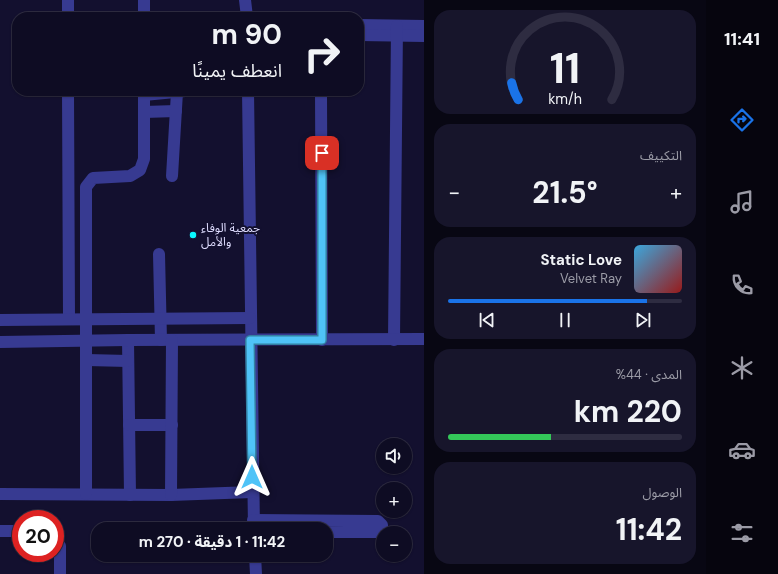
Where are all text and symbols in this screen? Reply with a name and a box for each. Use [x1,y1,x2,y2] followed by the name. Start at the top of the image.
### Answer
[212,16,282,53] text: 90 m
[724,27,760,51] text: 11:41
[296,28,348,80] icon: right
[550,42,580,96] text: 11
[192,59,282,83] text: انعطف يمينًا
[548,90,582,108] text: km/h
[728,106,756,134] icon: directions
[305,136,339,170] pin
[311,142,333,164] icon: arrive
[640,147,682,164] text: التكييف
[532,173,598,212] text: 21.5°
[448,178,460,207] text: −
[670,178,682,207] text: +
[728,188,756,216] icon: music
[201,220,260,250] place label: جمعية الوفاء والأمل
[188,230,198,240] marker: جمعية الوفاء والأمل
[541,250,622,270] text: Static Love
[560,270,622,287] text: Velvet Ray
[728,271,756,299] icon: phone
[476,309,498,331] icon: previous
[554,309,576,331] icon: pause
[632,309,654,331] icon: next
[728,354,756,382] icon: climate
[616,366,682,383] text: المدى · 44%
[574,392,682,431] text: 220 km
[728,436,756,464] icon: car
[376,438,412,562] map controls
[376,438,412,474] button: sound
[231,456,273,498] position arrow
[376,482,412,518] button: +
[642,484,682,501] text: الوصول
[12,510,64,562] speed limit sign: 20
[616,510,682,549] text: 11:42
[728,519,756,547] icon: filters
[376,526,412,562] button: −
[139,532,285,552] text: 11:42 · 1 دقيقة · 270 m

